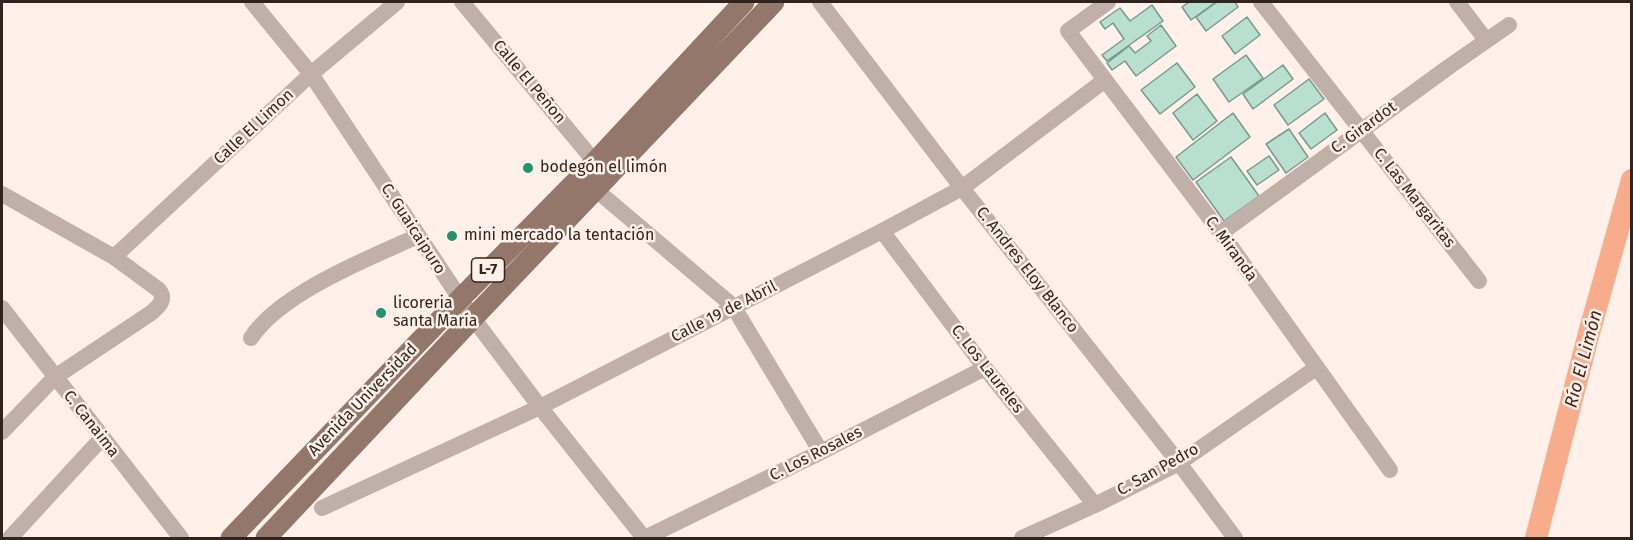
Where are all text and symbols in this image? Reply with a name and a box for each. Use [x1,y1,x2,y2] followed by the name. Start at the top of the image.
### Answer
[489,37,569,127] street label: Calle El Peñon
[210,85,298,169] street label: Calle El Limon
[1327,98,1401,158] street label: C. Girardot
[1369,144,1459,252] street label: C. Las Margaritas
[540,158,667,178] place label: bodegón el limón
[521,161,535,175] marker: bodegón el limón
[377,180,449,278] street label: C. Guaicaipuro
[972,203,1082,337] street label: C. Andres Eloy Blanco
[1201,213,1261,285] street label: C. Miranda
[464,226,654,246] place label: mini mercado la tentación
[445,229,459,243] marker: mini mercado la tentación
[472,258,504,282] road number: L-7
[668,277,780,347] street label: Calle 19 de Abril
[393,294,478,332] place label: licoreria santa María
[374,306,388,320] marker: licoreria santa María
[1561,308,1607,410] water label: Río El Limón
[947,321,1027,417] street label: C. Los Laureles
[304,340,422,460] street label: Avenida Universidad
[59,387,123,461] street label: C. Canaima
[767,422,865,486] street label: C. Los Rosales
[1114,440,1202,500] street label: C. San Pedro

